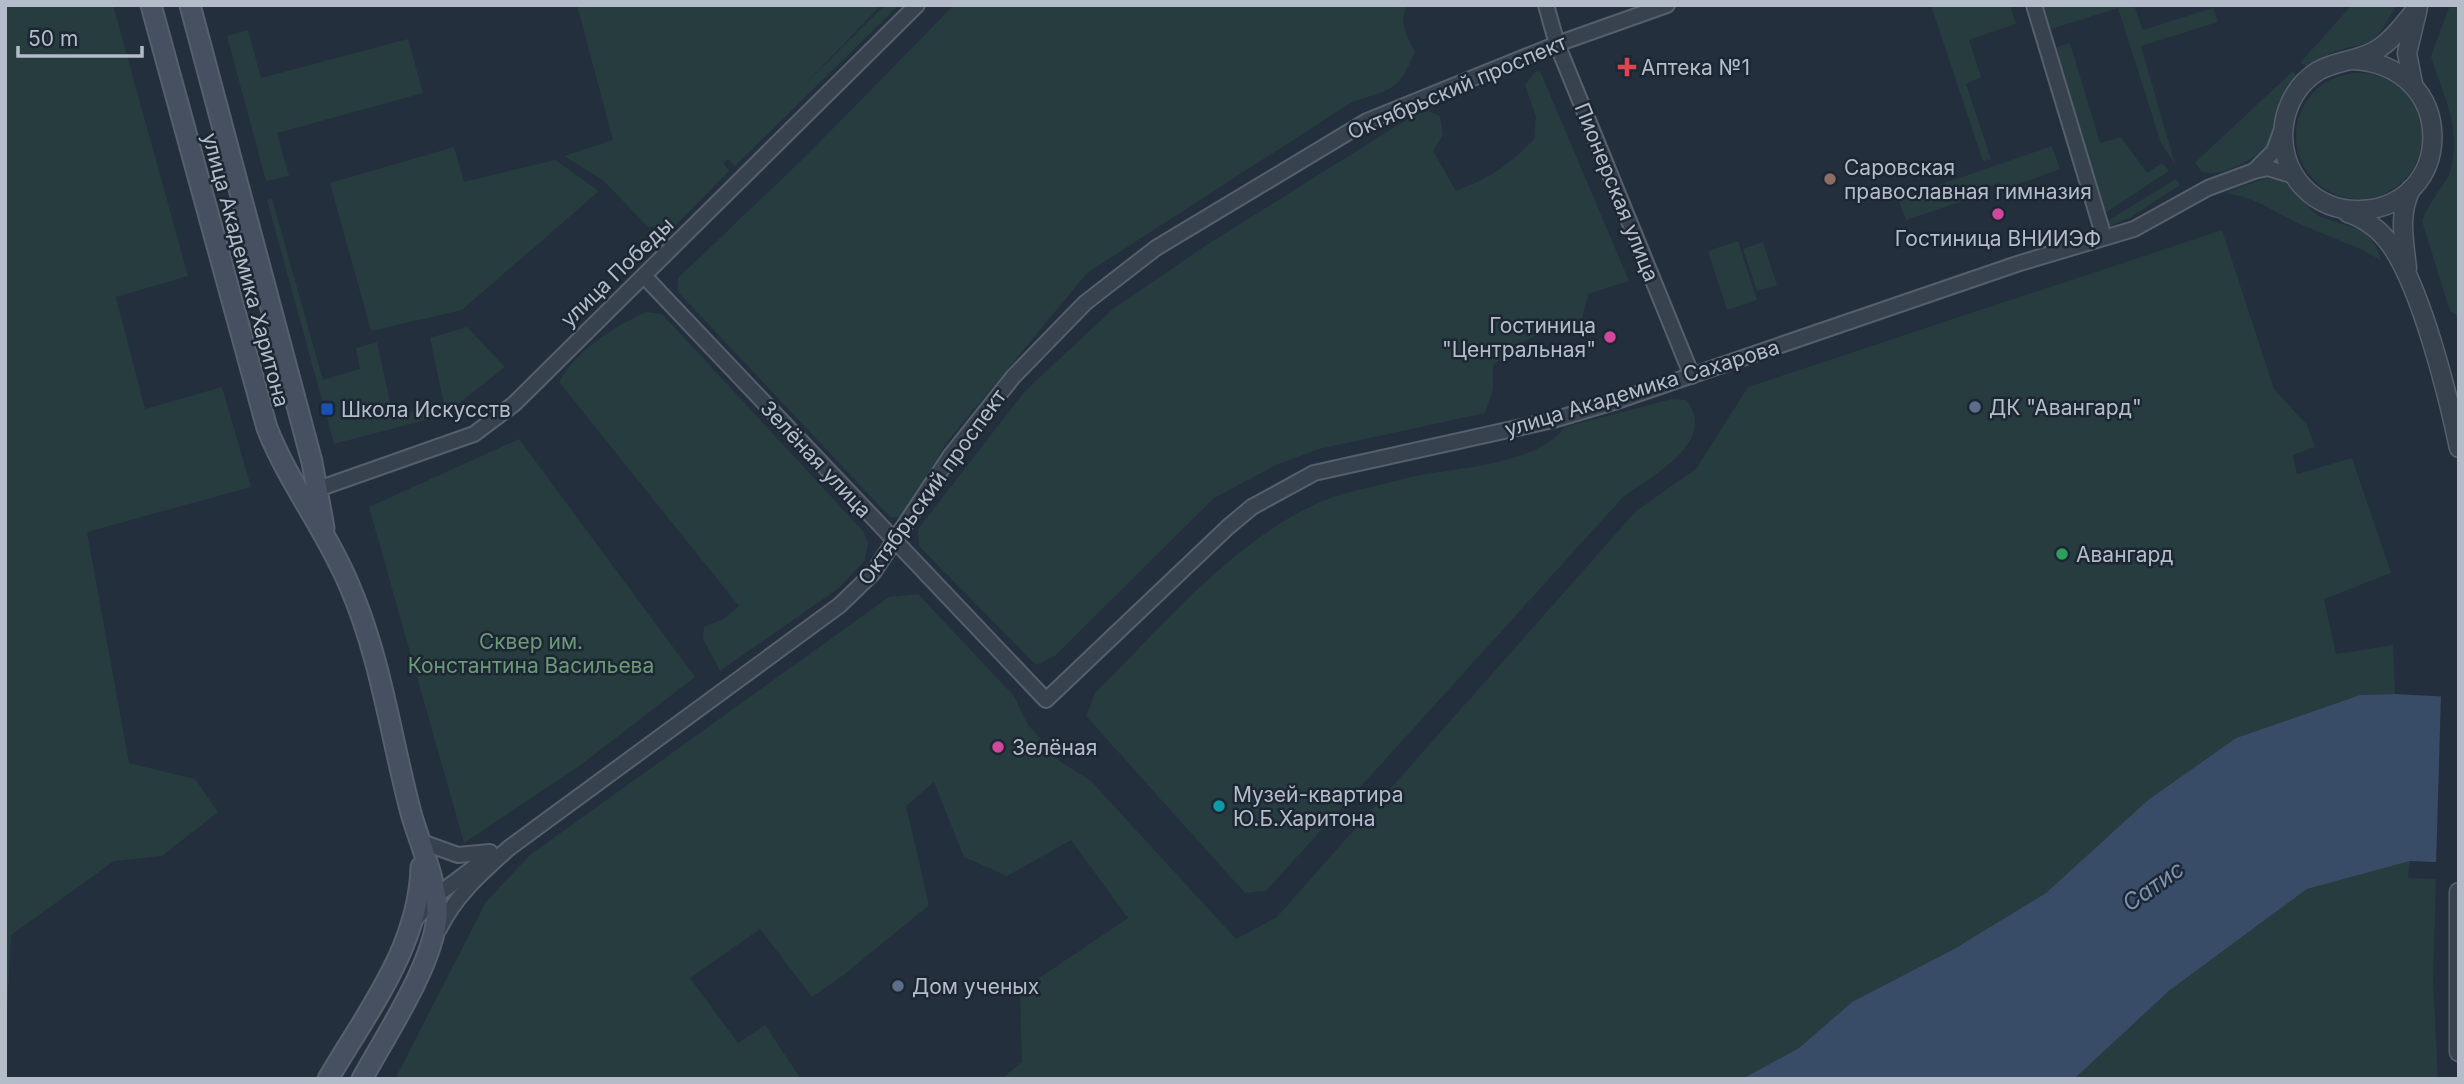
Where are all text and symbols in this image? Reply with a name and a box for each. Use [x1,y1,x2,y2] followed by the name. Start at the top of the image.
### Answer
[18,14,142,58] scale bar
[28,26,78,51] text: 50 m
[1344,29,1570,145] street label: Октябрьский проспект
[1641,55,1750,80] place label: Аптека №1
[1619,59,1635,75] marker: Аптека №1
[1570,99,1664,285] street label: Пионерская улица
[197,130,295,410] street label: улица Академика Харитона
[1844,155,2092,204] place label: Саровская православная гимназия
[1822,171,1838,187] marker: Саровская православная гимназия
[1990,206,2006,222] marker: Гостиница ВНИИЭФ
[555,212,679,332] street label: улица Победы
[1895,226,2101,251] place label: Гостиница ВНИИЭФ
[1442,313,1596,362] place label: Гостиница "Центральная"
[1602,329,1618,345] marker: Гостиница "Центральная"
[1502,334,1782,442] street label: улица Академика Сахарова
[853,384,1011,590] street label: Октябрьский проспект
[755,395,877,523] street label: Зелёная улица
[1989,395,2142,420] place label: ДК "Авангард"
[341,397,511,422] place label: Школа Искусств
[1967,399,1983,415] marker: ДК "Авангард"
[319,401,335,417] marker: Школа Искусств
[2076,542,2174,567] place label: Авангард
[2054,546,2070,562] marker: Авангард
[408,629,654,678] park label: Сквер им. Константина Васильева
[1012,735,1097,760] place label: Зелёная
[990,739,1006,755] marker: Зелёная
[1233,782,1403,831] place label: Музей-квартира Ю.Б.Харитона
[1211,798,1227,814] marker: Музей-квартира Ю.Б.Харитона
[2117,855,2189,917] water label: Сатис
[912,974,1039,999] place label: Дом ученых
[890,978,906,994] marker: Дом ученых

